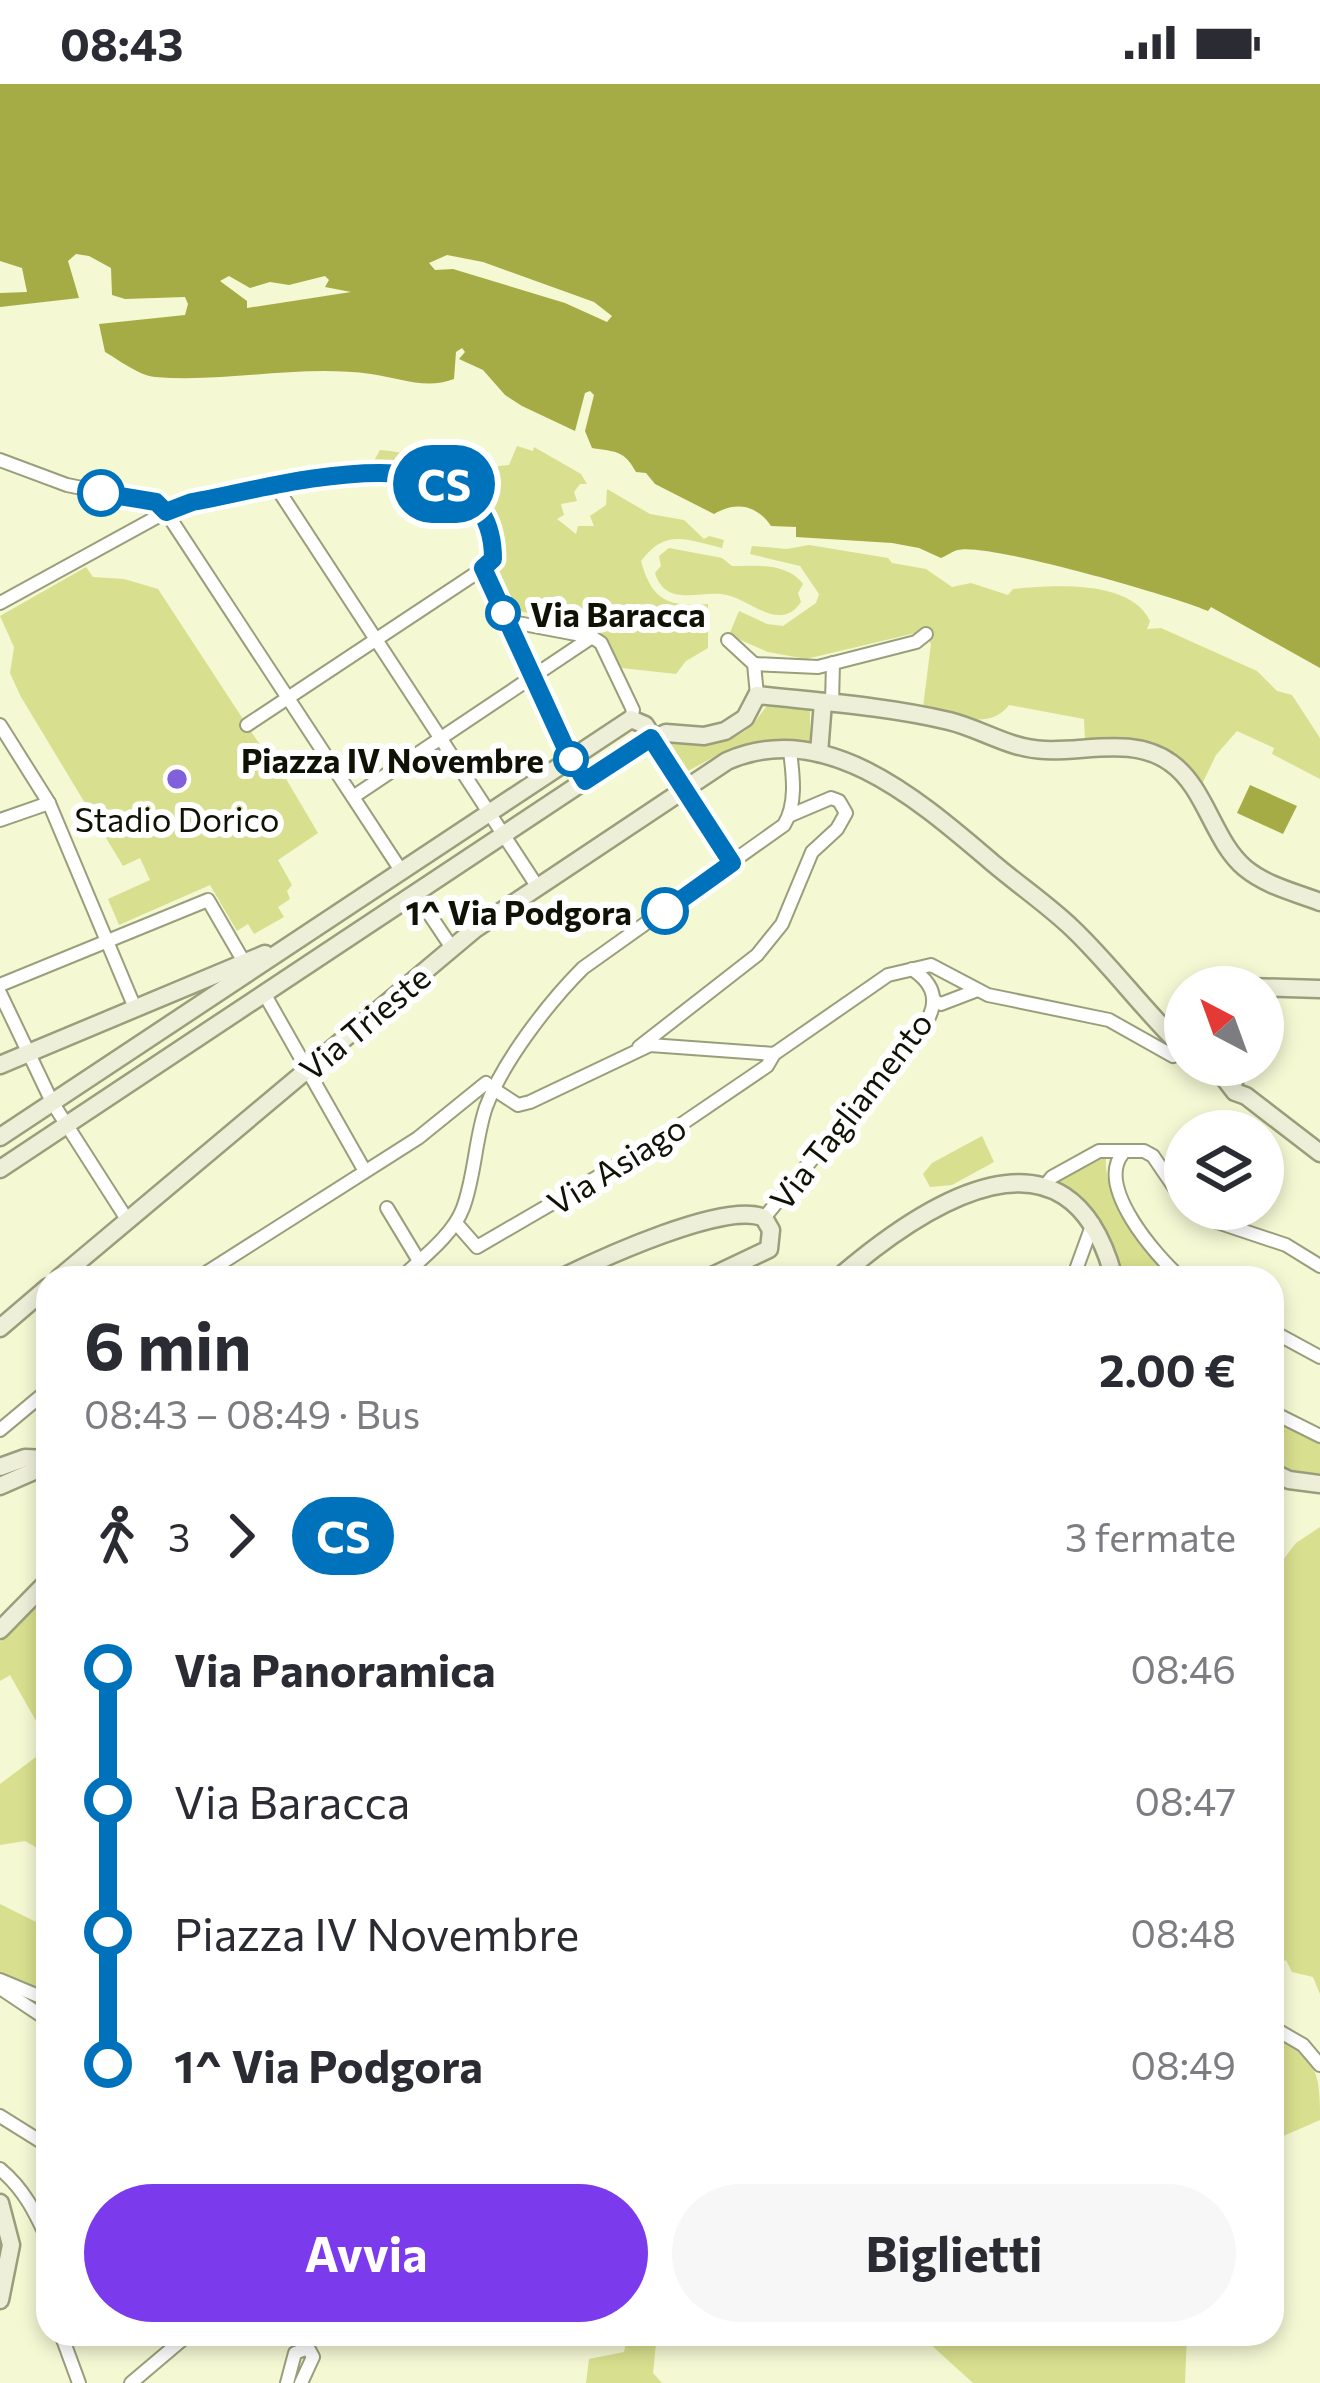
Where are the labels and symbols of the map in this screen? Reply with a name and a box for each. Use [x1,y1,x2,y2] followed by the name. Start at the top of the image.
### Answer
[390,445,498,523] line badge: CS
[79,471,123,515] unlabelled marker
[530,593,706,634] place label: Via Baracca
[487,597,519,629] marker: Via Baracca
[241,739,544,780] place label: Piazza IV Novembre
[555,743,587,775] marker: Piazza IV Novembre
[164,766,190,792] marker: Stadio Dorico
[74,798,280,839] place label: Stadio Dorico
[643,889,687,933] marker: 1^ Via Podgora
[405,891,632,932] place label: 1^ Via Podgora
[290,956,438,1088] street label: Via Trieste
[1164,966,1284,1086] north arrow
[760,1003,940,1217] street label: Via Tagliamento
[539,1105,693,1223] street label: Via Asiago

